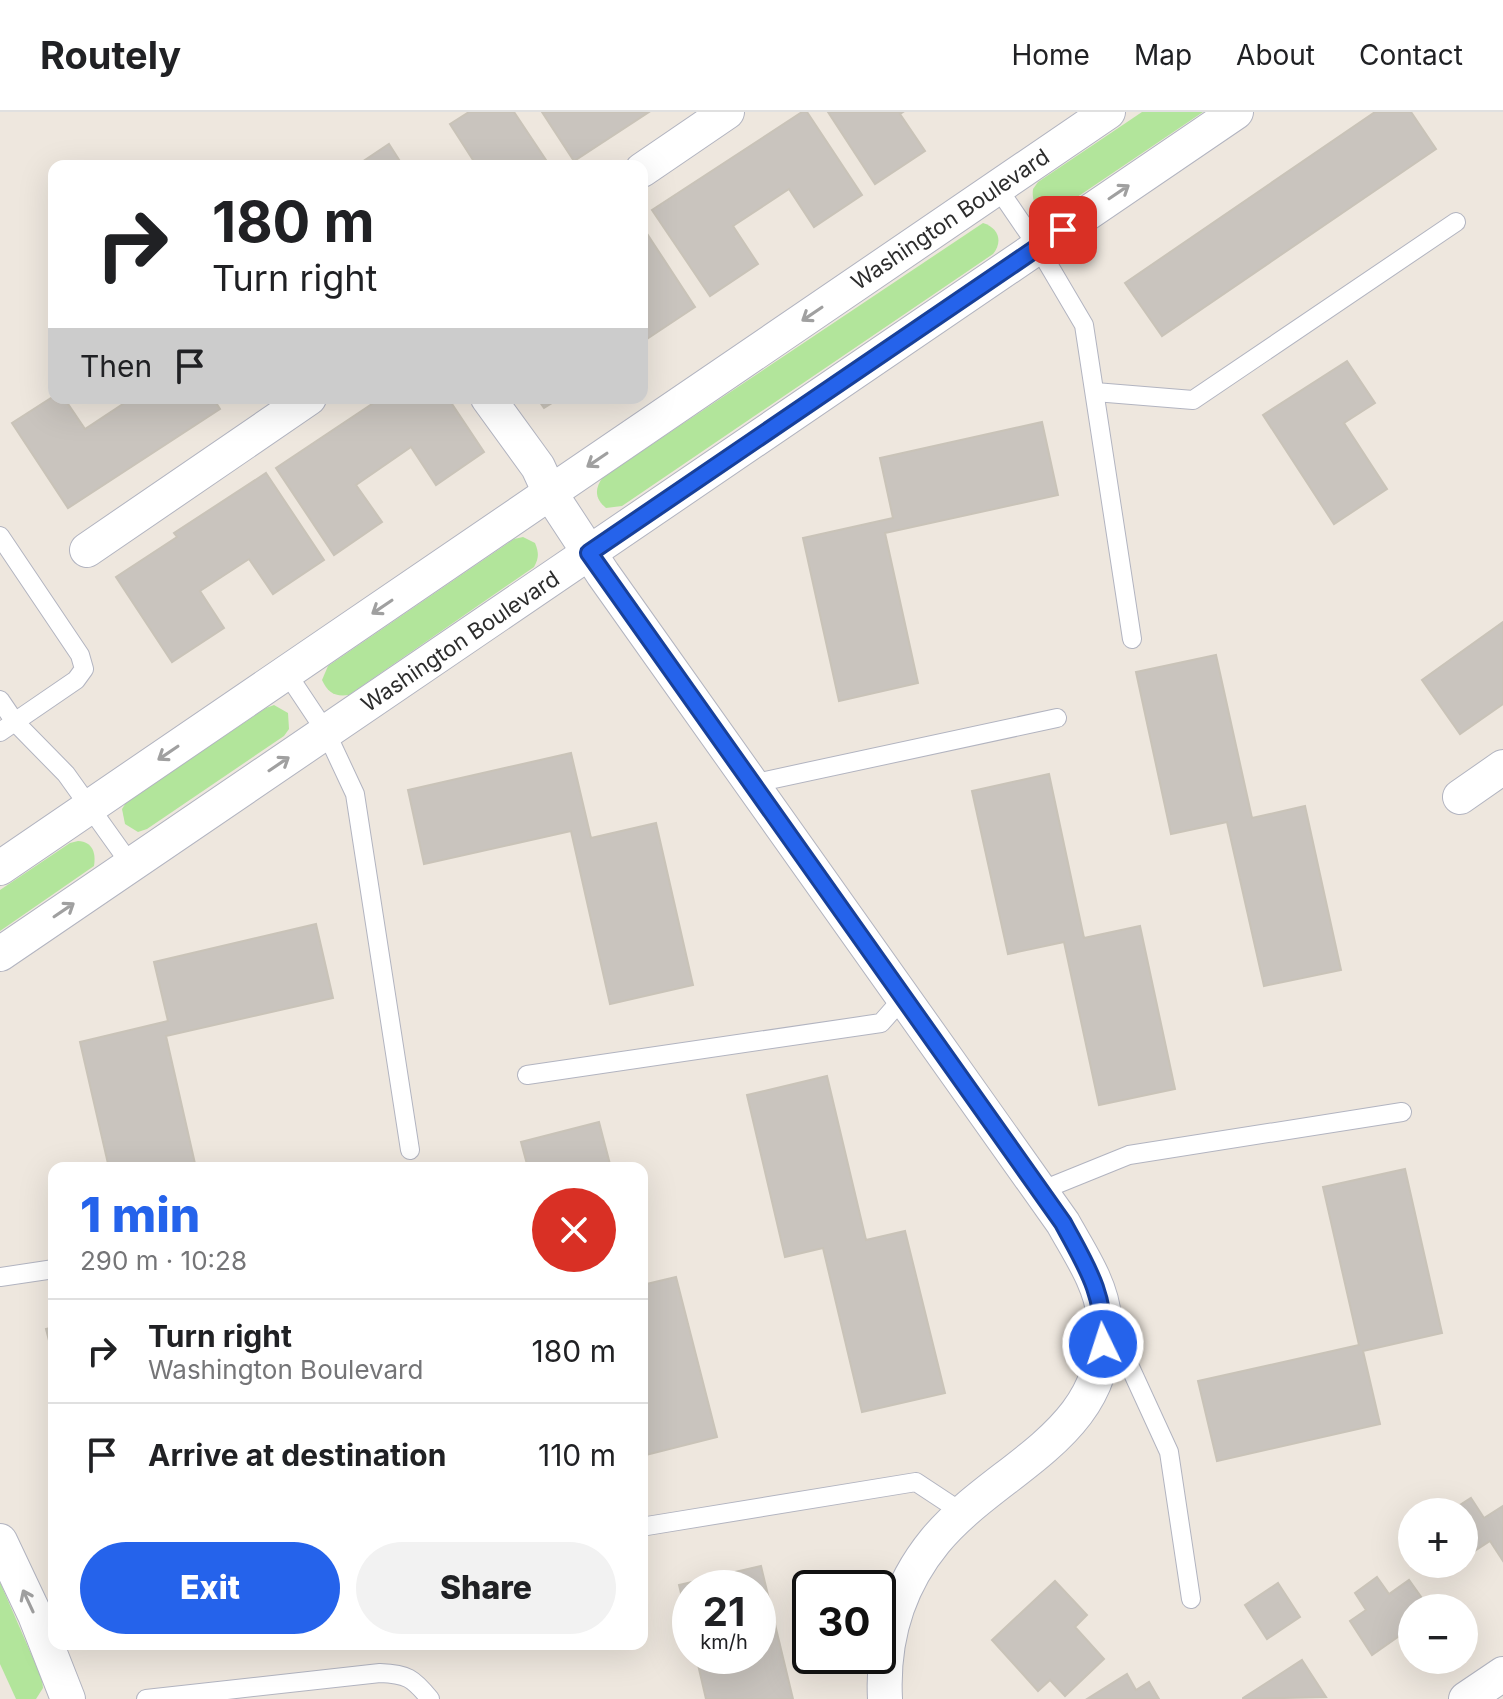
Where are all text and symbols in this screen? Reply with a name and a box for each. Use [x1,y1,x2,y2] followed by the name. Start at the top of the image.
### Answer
[40,32,181,78] text: Routely
[1011,38,1090,72] text: Home
[1134,38,1192,72] text: Map
[1236,38,1315,72] text: About
[1359,38,1463,72] text: Contact
[846,143,1054,295] street label: Washington Boulevard
[1108,184,1130,200] one-way arrow
[212,188,375,256] text: 180 m
[80,192,184,296] icon: right
[1029,196,1097,264] pin
[1041,208,1085,252] icon: arrive
[212,256,377,300] text: Turn right
[801,306,823,322] one-way arrow
[168,344,212,388] icon: arrive
[80,348,152,384] text: Then
[587,452,609,468] one-way arrow
[356,565,564,717] street label: Washington Boulevard
[372,599,394,615] one-way arrow
[157,745,179,762] one-way arrow
[268,756,290,772] one-way arrow
[53,902,75,918] one-way arrow
[80,1185,200,1244] text: 1 min
[532,1188,616,1272] button: close
[80,1245,247,1276] text: 290 m · 10:28
[1061,1302,1145,1386] position arrow
[148,1318,292,1354] text: Turn right
[80,1329,124,1373] icon: right
[532,1333,616,1369] text: 180 m
[148,1354,423,1385] text: Washington Boulevard
[80,1433,124,1477] icon: arrive
[148,1437,446,1473] text: Arrive at destination
[538,1437,616,1473] text: 110 m
[1398,1498,1478,1674] map controls
[1398,1498,1478,1578] button: +
[80,1542,340,1634] button: Exit
[356,1542,616,1634] button: Share
[792,1570,896,1674] speed limit sign: 30
[703,1587,745,1636] text: 21
[20,1589,35,1613] one-way arrow
[1398,1594,1478,1674] button: −
[700,1630,748,1654] text: km/h

